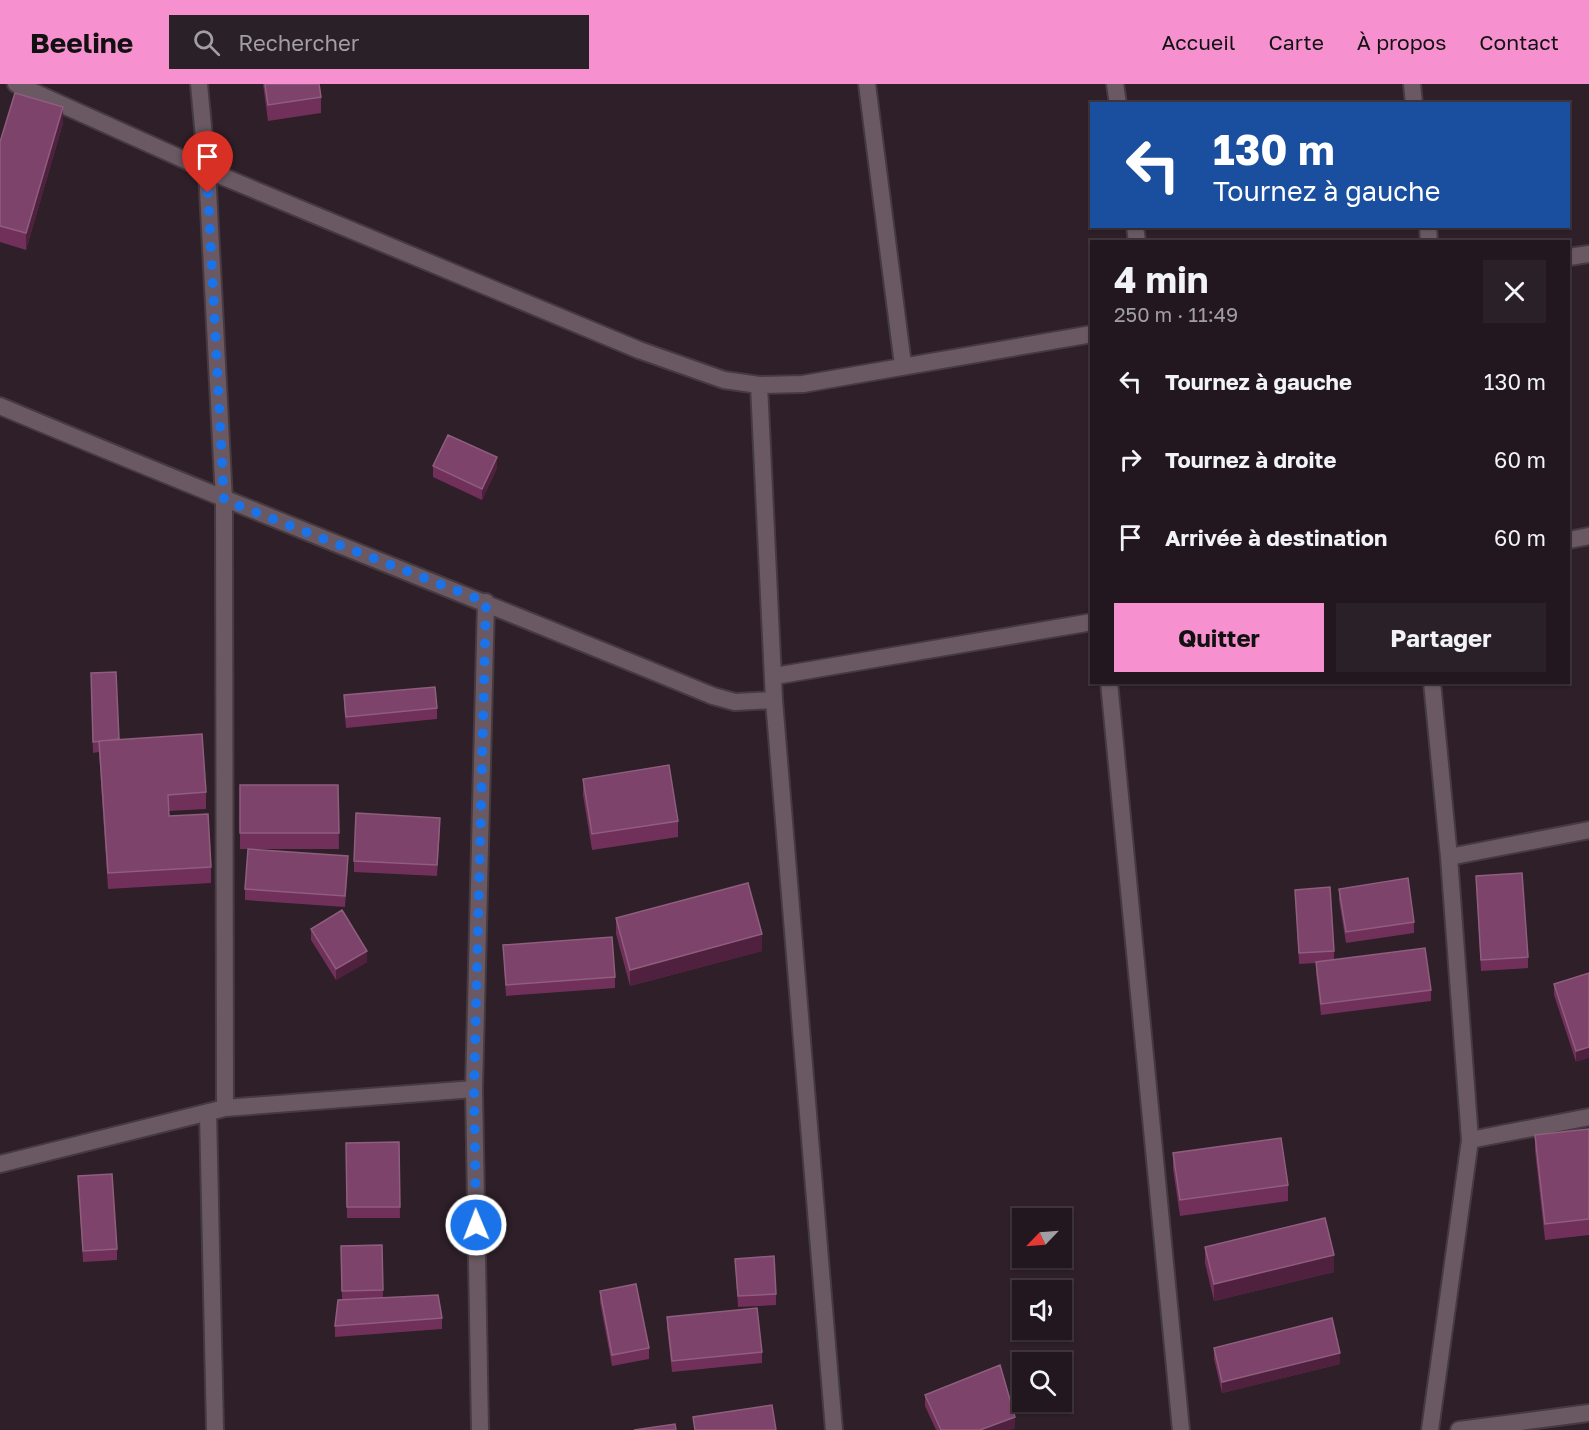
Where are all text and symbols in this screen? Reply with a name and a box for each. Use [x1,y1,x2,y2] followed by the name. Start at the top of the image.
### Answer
[169,15,589,69] search box
[30,26,133,59] text: Beeline
[190,26,223,59] icon: search
[238,29,359,56] text: Rechercher
[1162,29,1235,55] text: Accueil
[1268,29,1324,55] text: Carte
[1357,29,1446,55] text: À propos
[1479,29,1559,55] text: Contact
[1213,124,1335,174] text: 130 m
[1114,126,1192,204] icon: left
[182,131,233,193] pin
[191,140,224,173] icon: arrive
[1213,175,1440,207] text: Tournez à gauche
[1114,258,1209,301] text: 4 min
[1483,260,1546,323] button: close
[1114,302,1238,326] text: 250 m · 11:49
[1114,365,1147,398] icon: left
[1165,368,1352,395] text: Tournez à gauche
[1484,368,1546,395] text: 130 m
[1114,443,1147,476] icon: right
[1165,446,1336,473] text: Tournez à droite
[1494,446,1546,473] text: 60 m
[1114,521,1147,554] icon: arrive
[1165,524,1387,551] text: Arrivée à destination
[1494,524,1546,551] text: 60 m
[1114,603,1324,672] button: Quitter
[1336,603,1546,672] button: Partager
[444,1193,508,1257] position arrow
[1012,1208,1072,1268] north arrow
[1012,1208,1072,1412] map controls
[1012,1280,1072,1340] button: sound
[1012,1352,1072,1412] button: search

